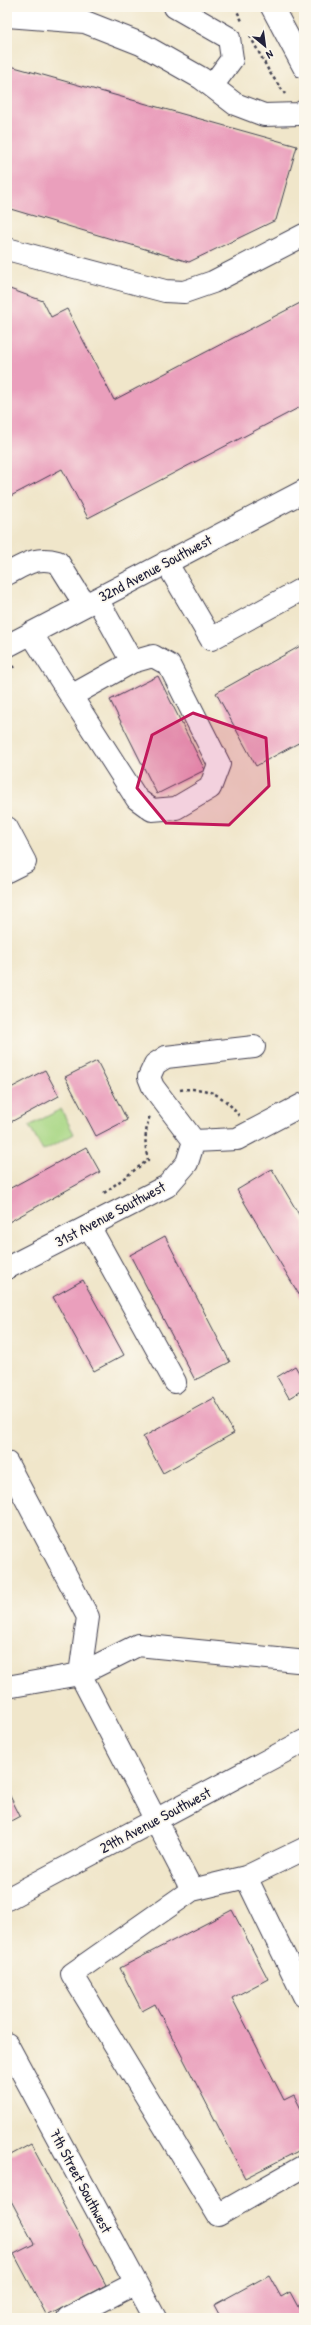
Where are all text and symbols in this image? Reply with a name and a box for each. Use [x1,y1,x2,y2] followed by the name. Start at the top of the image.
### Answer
[245,26,285,66] north arrow
[264,47,276,62] text: N
[95,529,216,607] street label: 32nd Avenue Southwest
[51,1176,170,1252] street label: 31st Avenue Southwest
[96,1781,215,1858] street label: 29th Avenue Southwest
[45,2125,118,2237] street label: 7th Street Southwest

